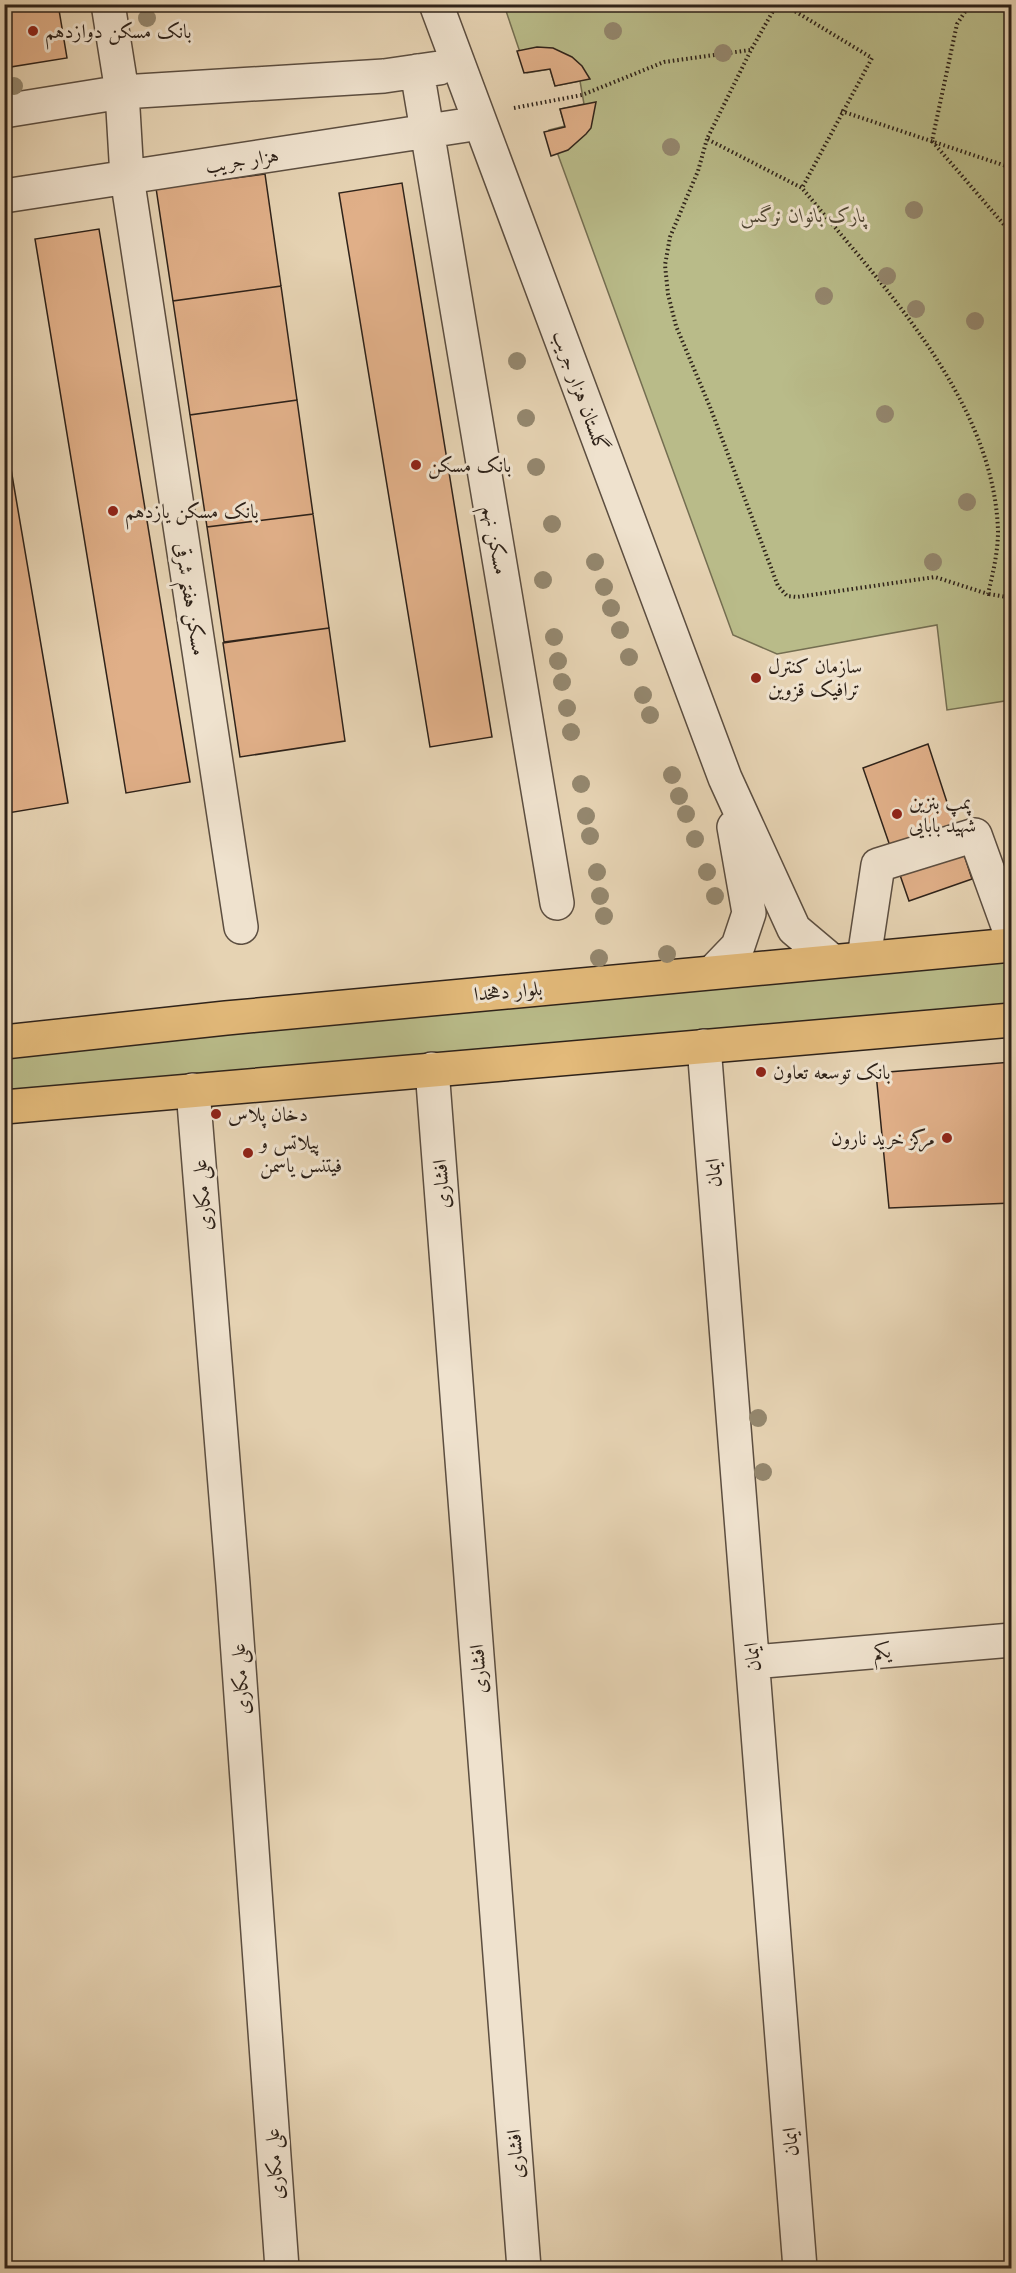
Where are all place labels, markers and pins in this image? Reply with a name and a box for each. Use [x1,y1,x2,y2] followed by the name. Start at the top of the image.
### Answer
[45,19,191,50] place label: بانک مسکن دوازدهم
[26,24,40,38] marker: بانک مسکن دوازدهم
[428,453,511,479] place label: بانک مسکن
[409,458,423,472] marker: بانک مسکن
[125,499,259,530] place label: بانک مسکن یازدهم
[106,504,120,518] marker: بانک مسکن یازدهم
[768,654,862,702] place label: سازمان کنترل ترافیک قزوین
[749,671,763,685] marker: سازمان کنترل ترافیک قزوین
[909,790,976,839] place label: پمپ بنزین شهید بابایی
[890,807,904,821] marker: پمپ بنزین شهید بابایی
[773,1060,891,1085] place label: بانک توسعه تعاون
[754,1065,768,1079] marker: بانک توسعه تعاون
[228,1102,308,1129] place label: دخان پلاس
[209,1107,223,1121] marker: دخان پلاس
[831,1126,935,1152] place label: مرکز خرید نارون
[258,1130,342,1179] place label: پیلاتس و فیتنس یاسمن
[940,1131,954,1145] marker: مرکز خرید نارون
[241,1146,255,1160] marker: پیلاتس و فیتنس یاسمن

